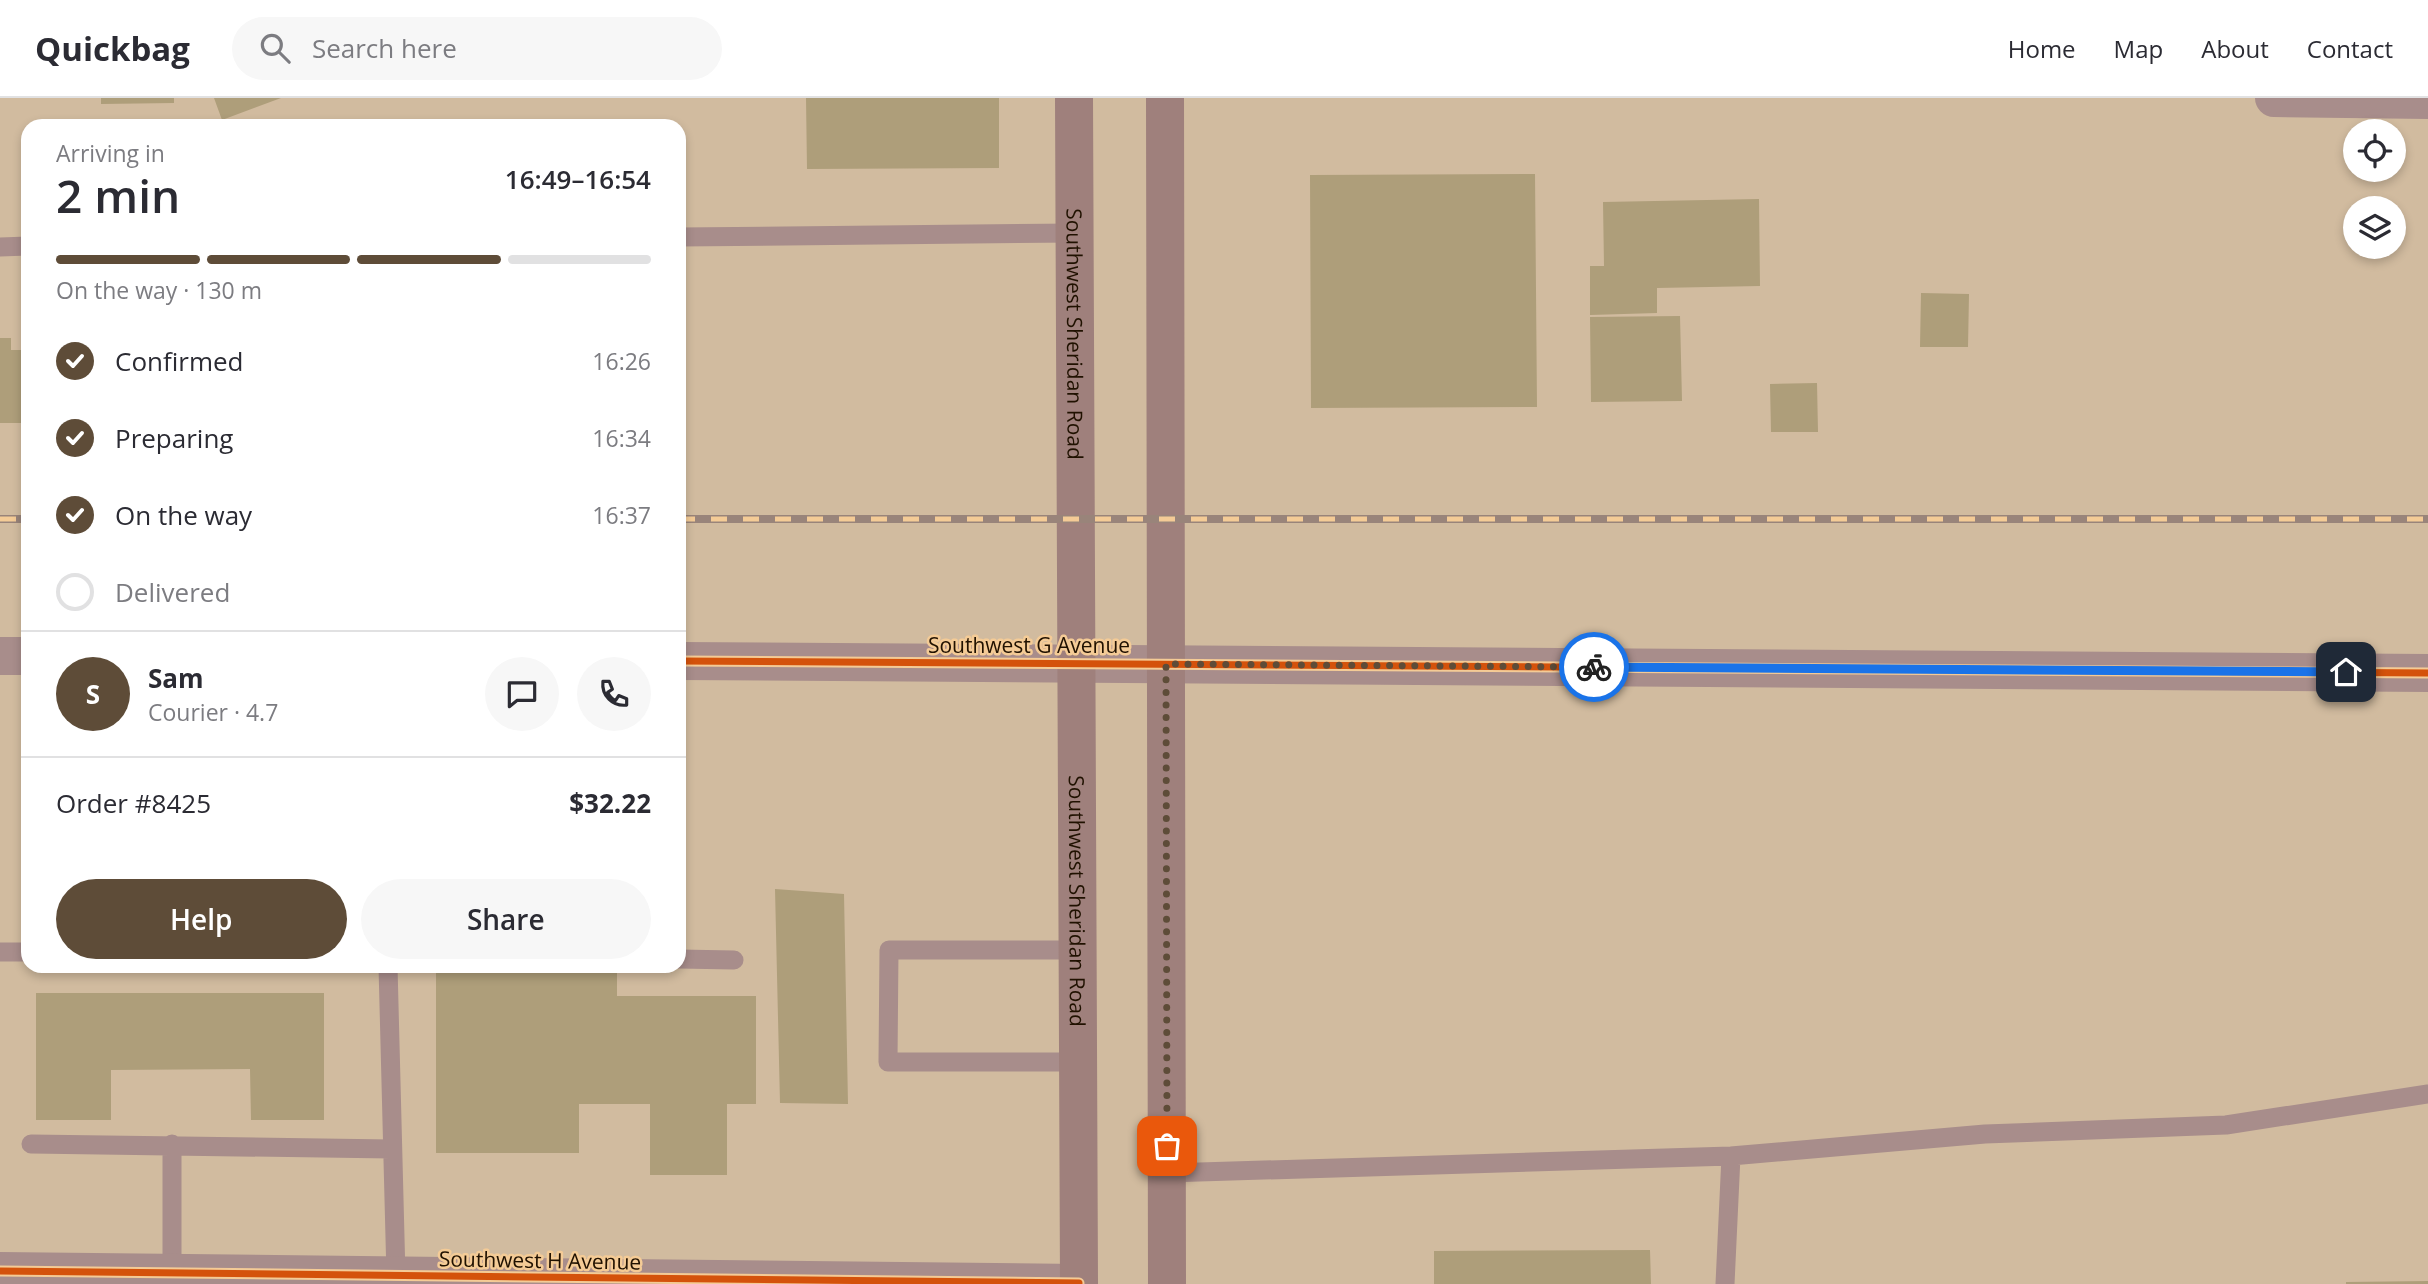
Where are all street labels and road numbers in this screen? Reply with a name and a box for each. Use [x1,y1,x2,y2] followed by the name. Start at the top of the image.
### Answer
[1060,208,1090,460] street label: Southwest Sheridan Road
[928,631,1130,659] street label: Southwest G Avenue
[1063,775,1092,1027] street label: Southwest Sheridan Road
[439,1244,641,1276] street label: Southwest H Avenue

